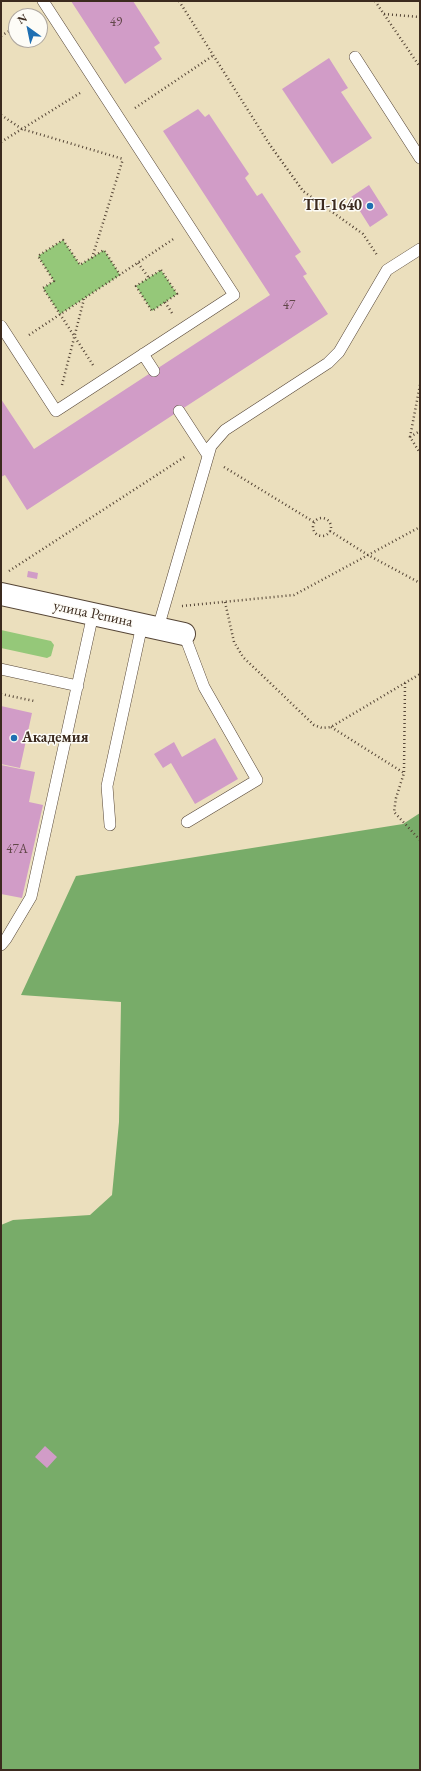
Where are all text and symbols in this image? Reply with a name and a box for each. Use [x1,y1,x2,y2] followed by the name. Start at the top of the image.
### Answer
[8,8,48,48] north arrow
[14,10,30,27] text: N
[110,14,122,30] house number: 49
[303,197,362,215] place label: ТП-1640
[365,201,375,211] marker: ТП-1640
[283,297,295,313] house number: 47
[52,597,134,631] street label: улица Репина
[22,729,89,747] place label: Академия
[9,733,19,743] marker: Академия
[6,841,28,857] house number: 47А

